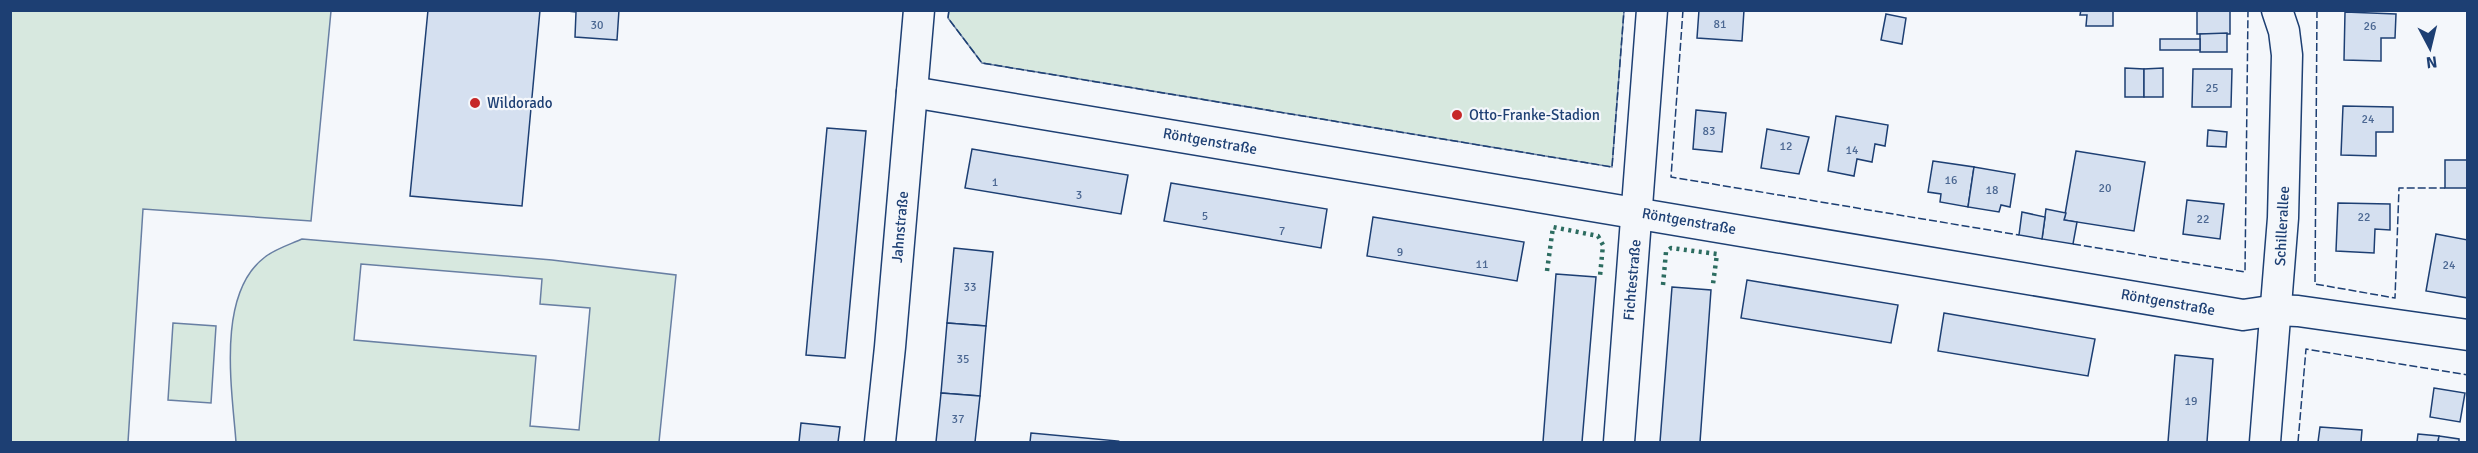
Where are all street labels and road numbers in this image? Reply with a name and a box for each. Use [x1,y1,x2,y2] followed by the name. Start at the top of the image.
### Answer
[1161,124,1259,158] street label: Röntgenstraße
[2271,185,2293,267] street label: Schillerallee
[888,190,912,264] street label: Jahnstraße
[1640,204,1738,238] street label: Röntgenstraße
[1619,239,1645,321] street label: Fichtestraße
[2119,285,2217,319] street label: Röntgenstraße

